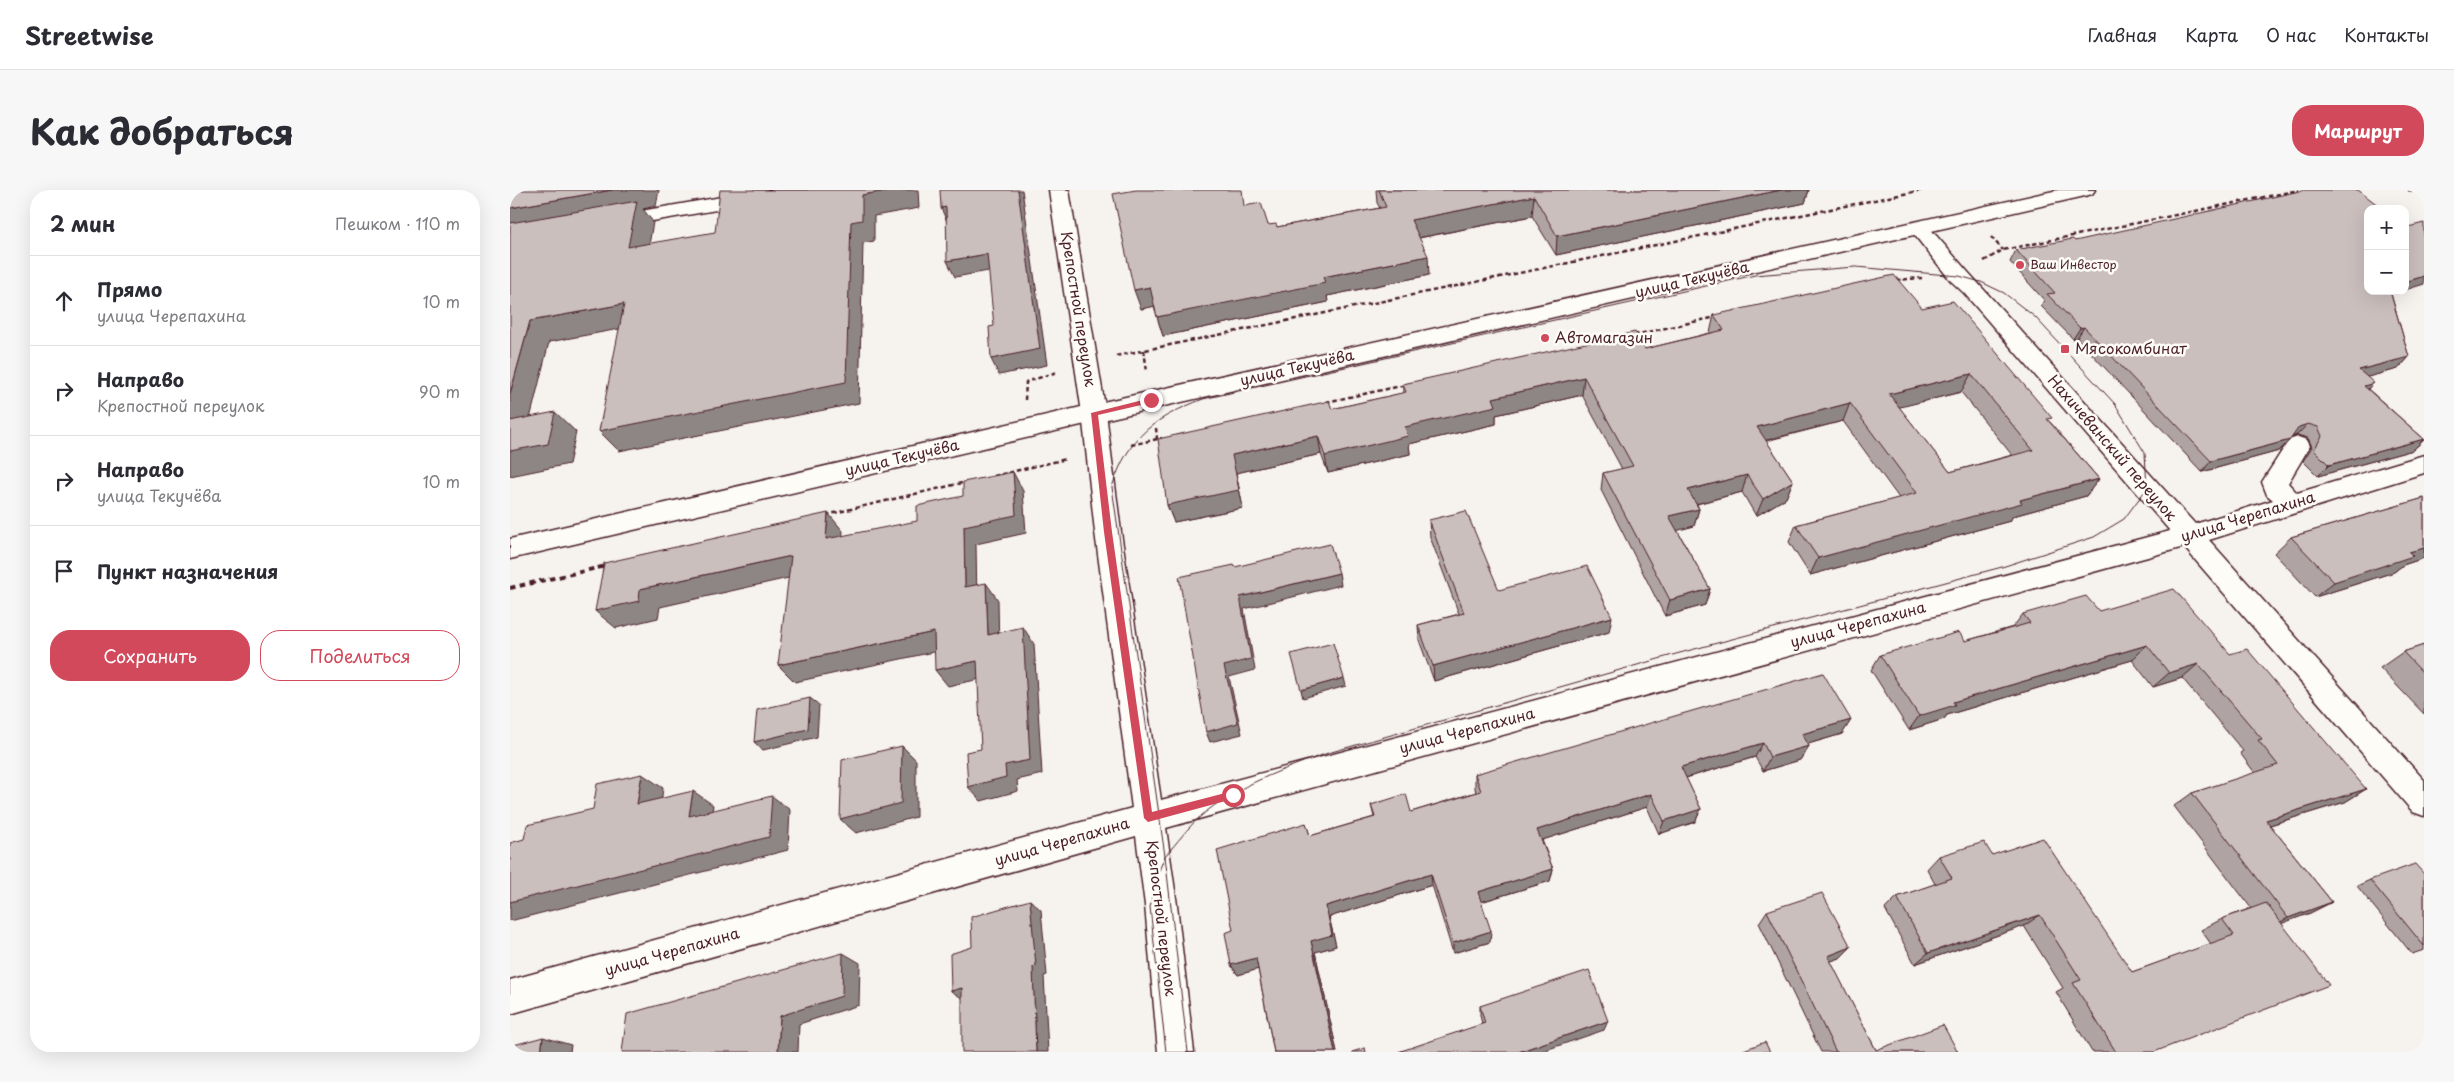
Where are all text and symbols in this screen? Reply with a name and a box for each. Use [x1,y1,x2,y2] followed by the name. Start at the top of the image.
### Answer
[25,17,154,53] text: Streetwise
[2088,21,2157,48] text: Главная
[2185,21,2238,48] text: Карта
[2266,21,2316,48] text: О нас
[2344,21,2429,48] text: Контакты
[30,104,294,157] text: Как добраться
[2292,105,2424,156] button: Маршрут
[2364,205,2409,295] map controls
[2364,205,2409,250] button: +
[50,207,115,239] text: 2 мин
[335,211,460,235] text: Пешком · 110 m
[1056,229,1103,388] street label: Крепостной переулок
[2364,250,2409,295] button: −
[1632,254,1752,303] street label: улица Текучёва
[2030,255,2117,273] place label: Ваш Инвестор
[2014,259,2026,271] marker: Ваш Инвестор
[97,275,162,303] text: Прямо
[50,287,78,315] icon: ahead
[423,289,460,313] text: 10 m
[97,303,246,327] text: улица Черепахина
[1555,325,1653,348] place label: Автомагазин
[1539,332,1551,344] marker: Автомагазин
[2075,336,2187,359] place label: Мясокомбинат
[1237,342,1357,391] street label: улица Текучёва
[2059,343,2071,355] marker: Мясокомбинат
[97,365,184,393] text: Направо
[2043,369,2183,525] street label: Нахичеванский переулок
[50,377,78,405] icon: right
[419,379,460,403] text: 90 m
[1140,389,1163,412] route end
[97,393,264,417] text: Крепостной переулок
[842,432,962,481] street label: улица Текучёва
[97,455,184,483] text: Направо
[50,467,78,495] icon: right
[423,469,460,493] text: 10 m
[97,483,221,507] text: улица Текучёва
[2178,484,2318,547] street label: улица Черепахина
[50,557,78,585] icon: arrive
[97,557,278,585] text: Пункт назначения
[1787,594,1928,653] street label: улица Черепахина
[50,630,250,681] button: Сохранить
[260,630,460,681] button: Поделиться
[1396,700,1537,759] street label: улица Черепахина
[1222,784,1245,807] route start
[991,810,1132,871] street label: улица Черепахина
[1142,839,1183,997] street label: Крепостной переулок
[601,920,742,981] street label: улица Черепахина

